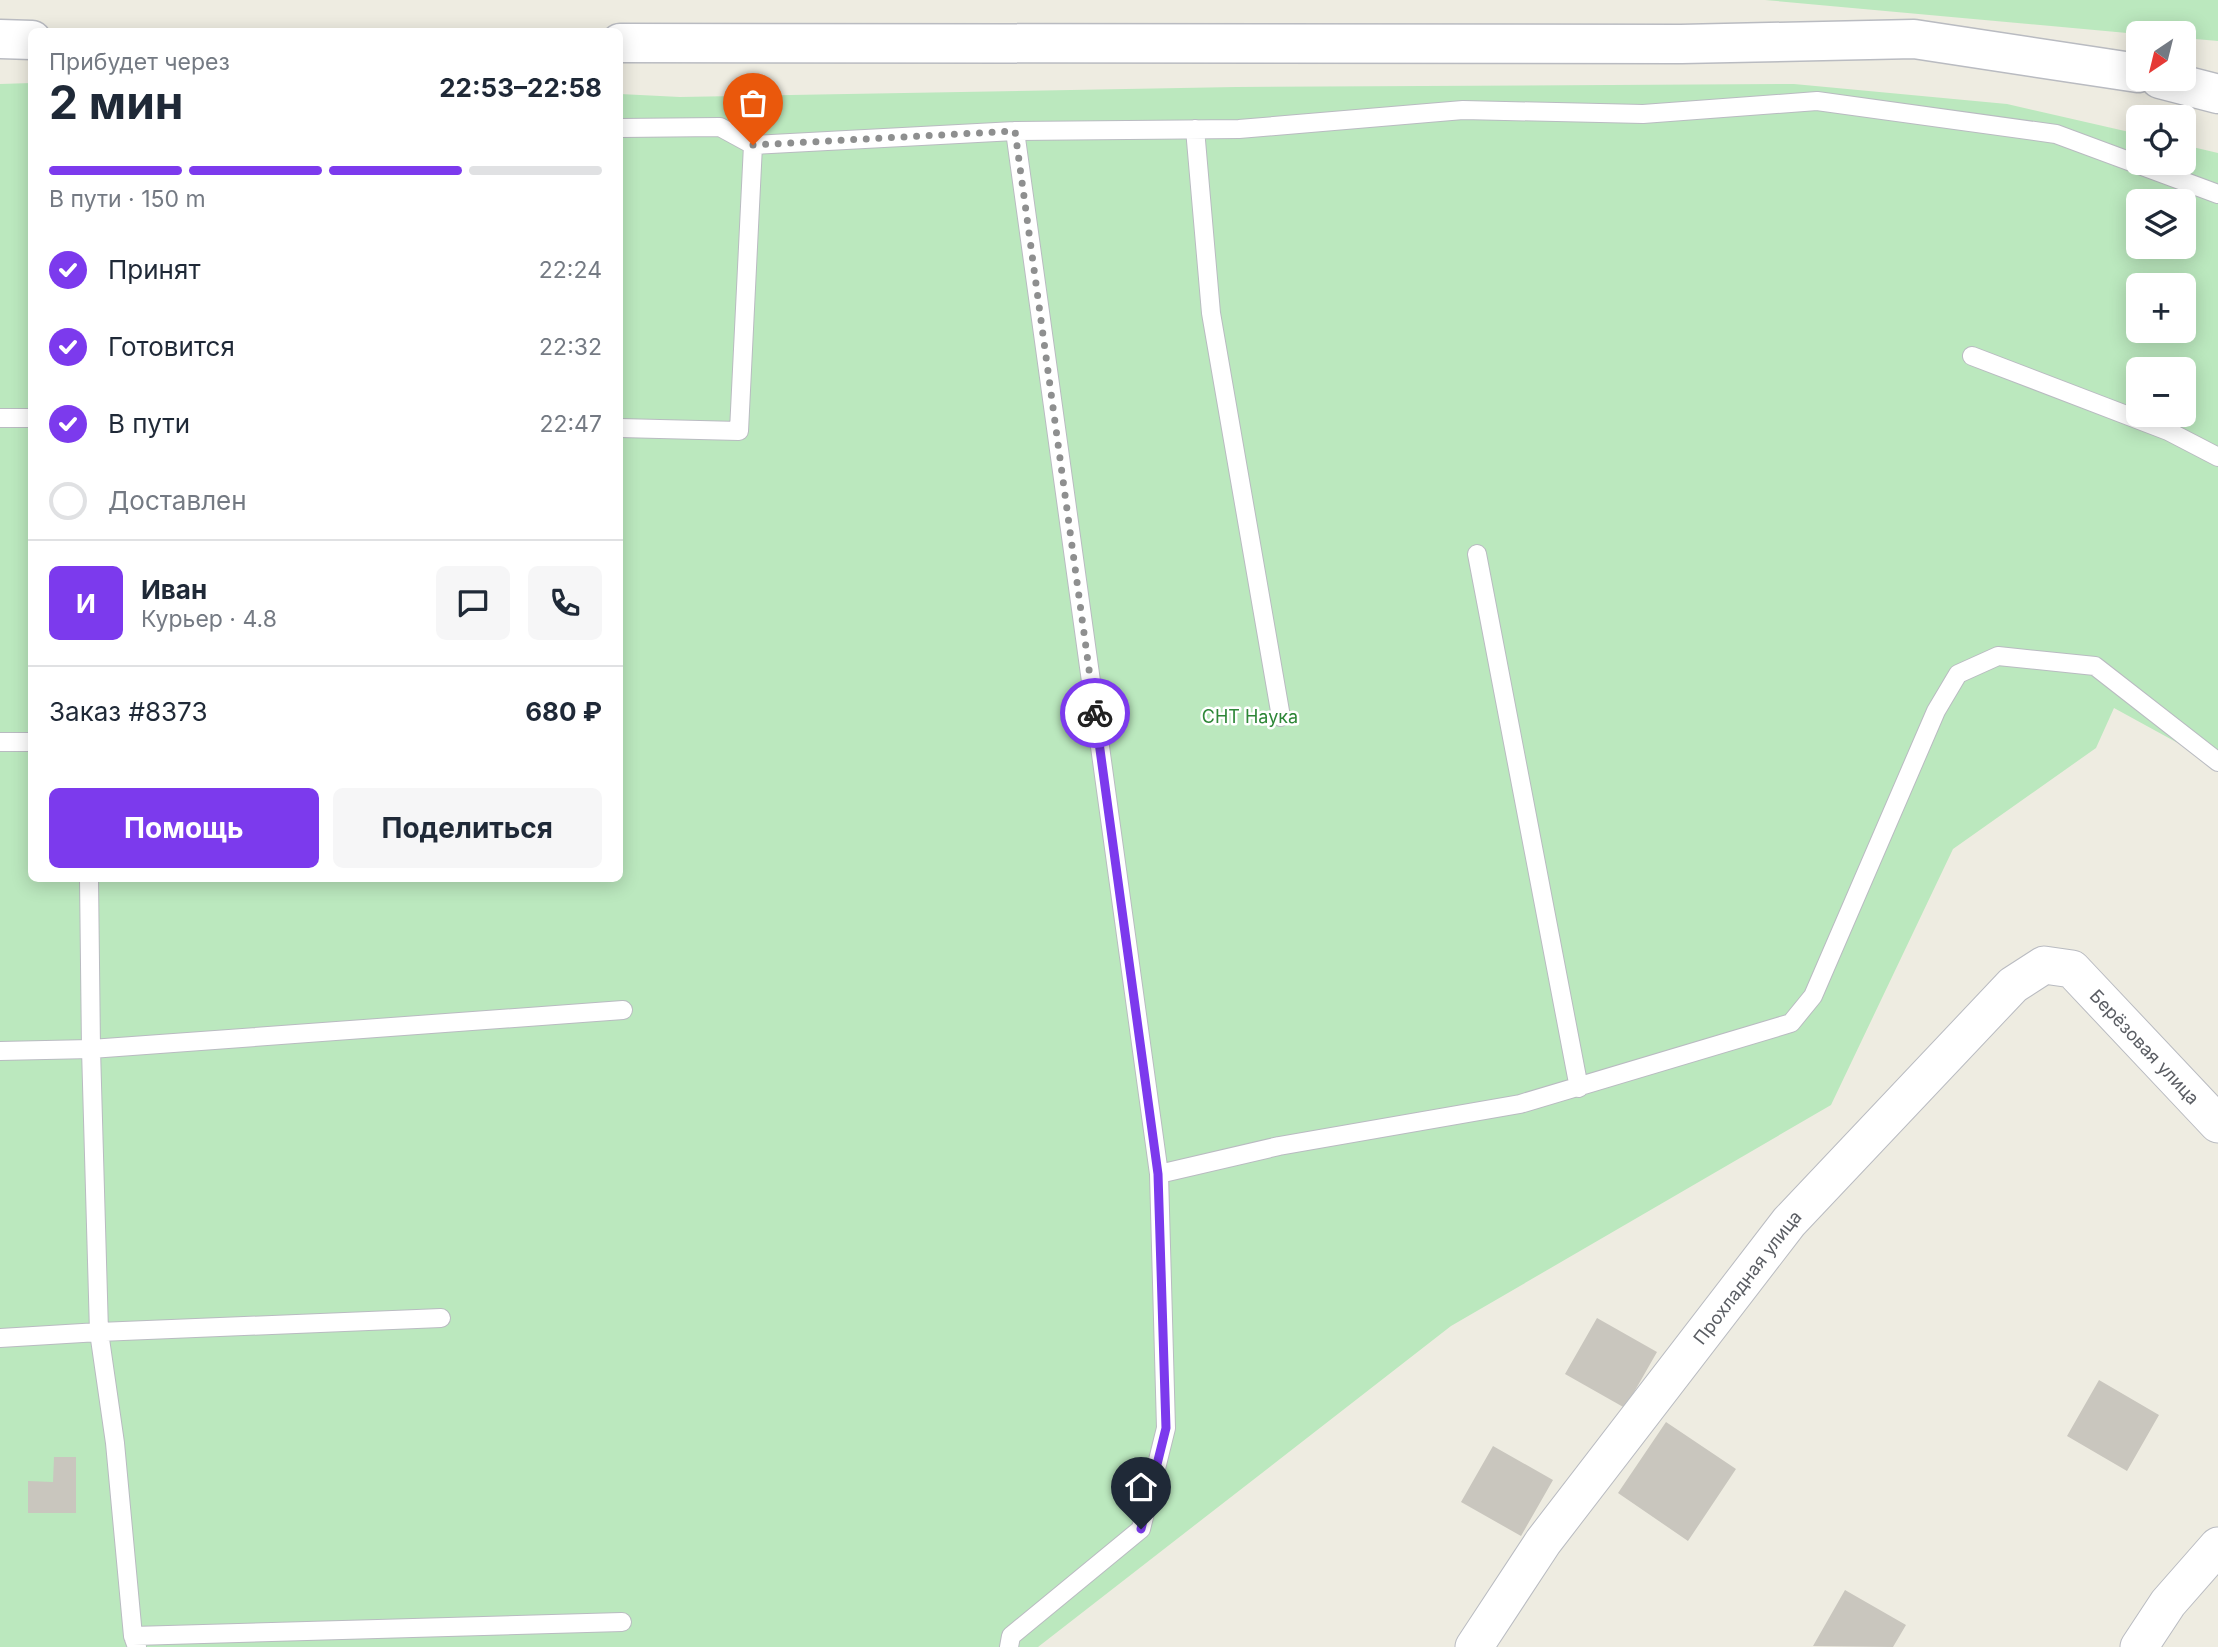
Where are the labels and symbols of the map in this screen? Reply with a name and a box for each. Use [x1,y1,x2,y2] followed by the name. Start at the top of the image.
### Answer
[2126,21,2196,91] north arrow
[723,73,783,145] pin
[1060,678,1130,748] courier
[1202,706,1298,727] park label: СНТ Наука
[2086,985,2204,1108] street label: Берёзовая улица
[1689,1206,1805,1348] street label: Прохладная улица
[1111,1457,1171,1529] pin

